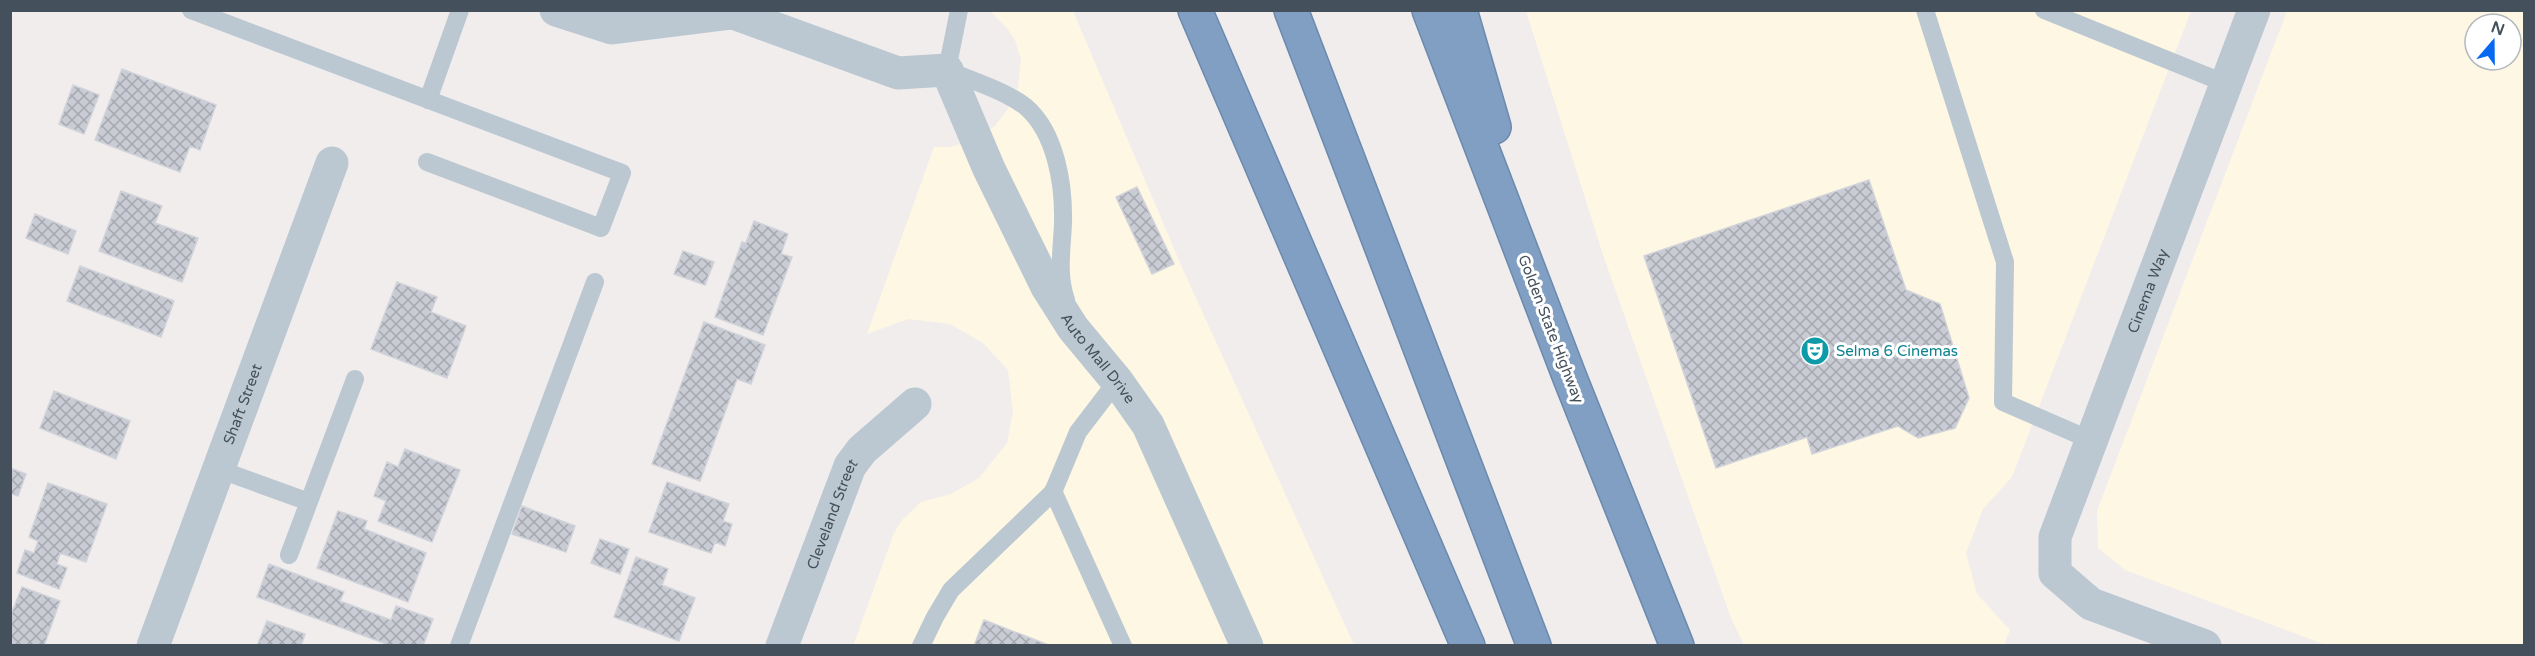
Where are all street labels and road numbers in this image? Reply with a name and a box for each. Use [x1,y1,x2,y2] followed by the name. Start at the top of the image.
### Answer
[2124,246,2172,336] street label: Cinema Way
[1514,252,1588,406] street label: Golden State Highway
[1057,310,1139,407] street label: Auto Mall Drive
[220,361,266,447] street label: Shaft Street
[803,455,861,572] street label: Cleveland Street

